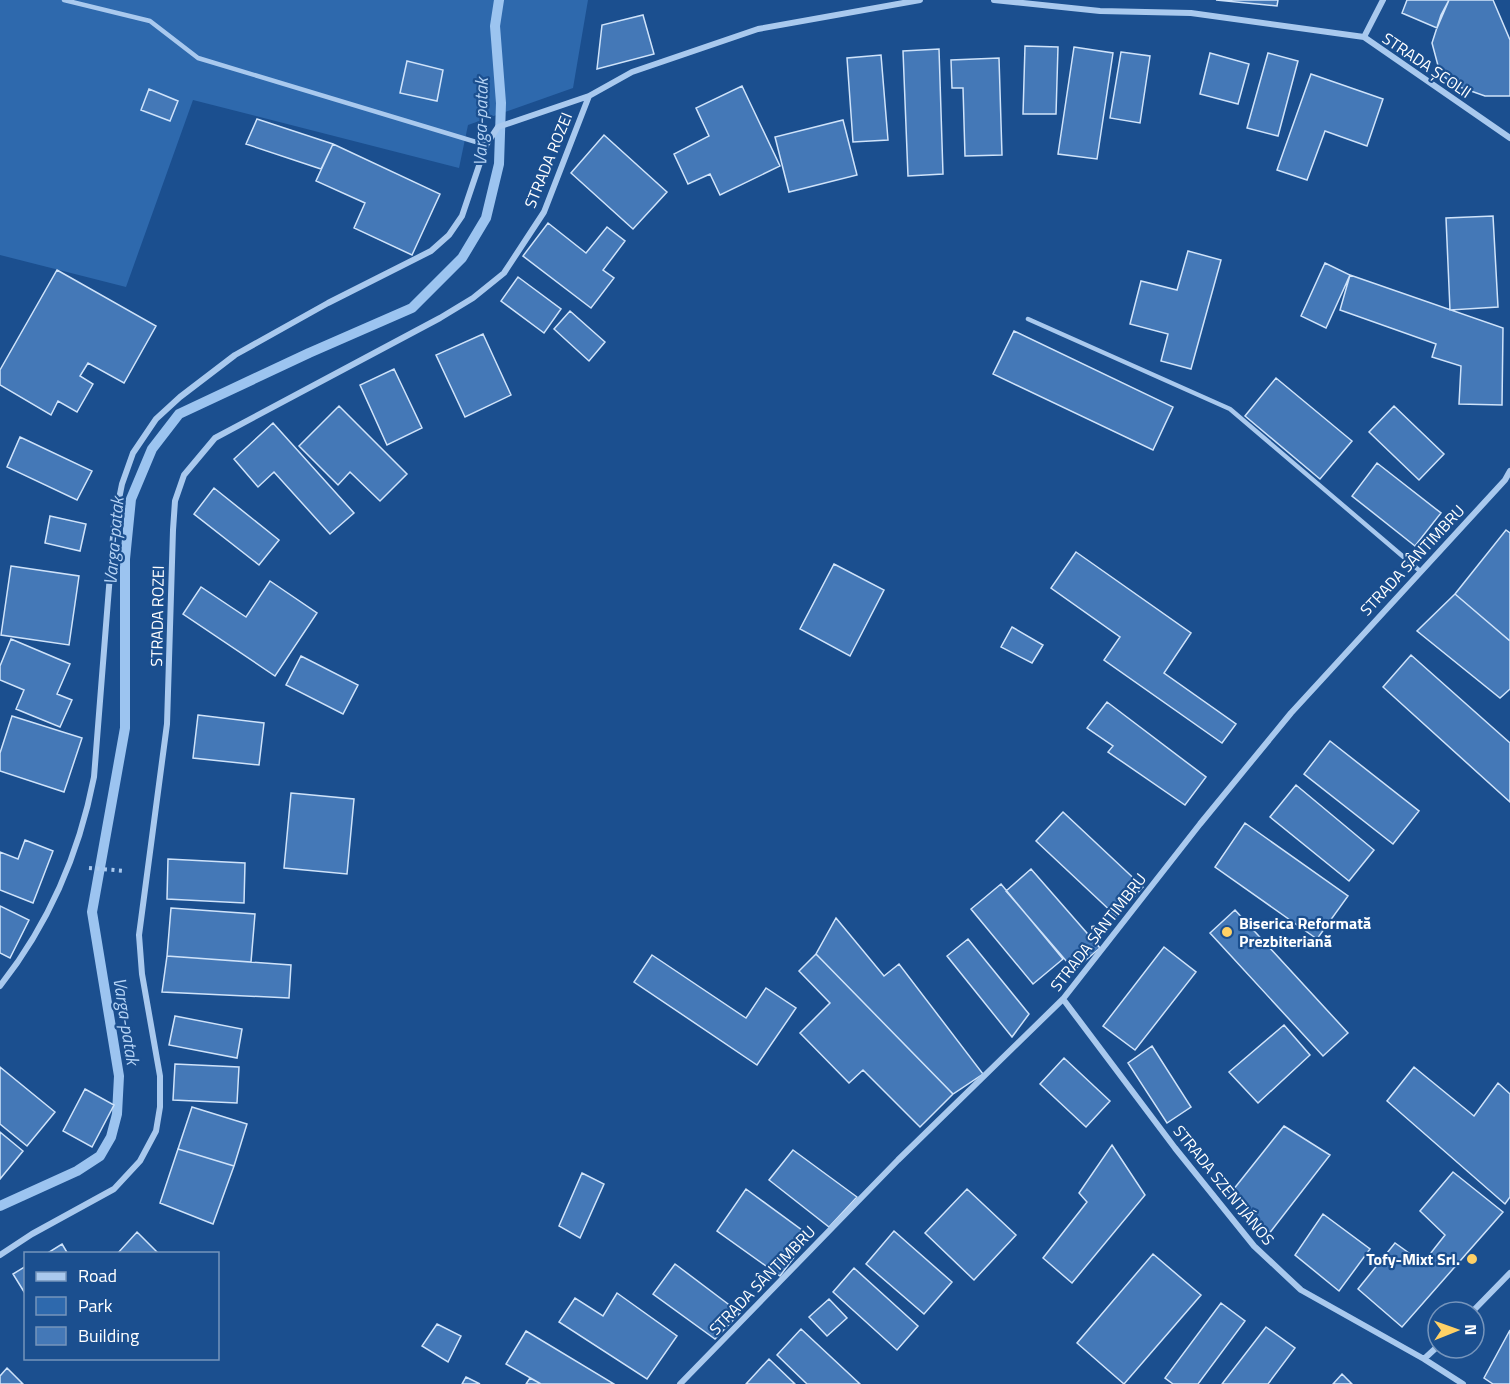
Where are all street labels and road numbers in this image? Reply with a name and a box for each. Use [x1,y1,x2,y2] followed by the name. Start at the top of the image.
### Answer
[1378,26,1476,104] street label: STRADA ȘCOLII
[518,109,578,211] street label: STRADA ROZEI
[1354,499,1470,621] street label: STRADA SÂNTIMBRU
[144,565,170,667] street label: STRADA ROZEI
[1044,868,1152,996] street label: STRADA SÂNTIMBRU
[1168,1120,1280,1250] street label: STRADA SZENTJÁNOS
[703,1220,821,1340] street label: STRADA SÂNTIMBRU

